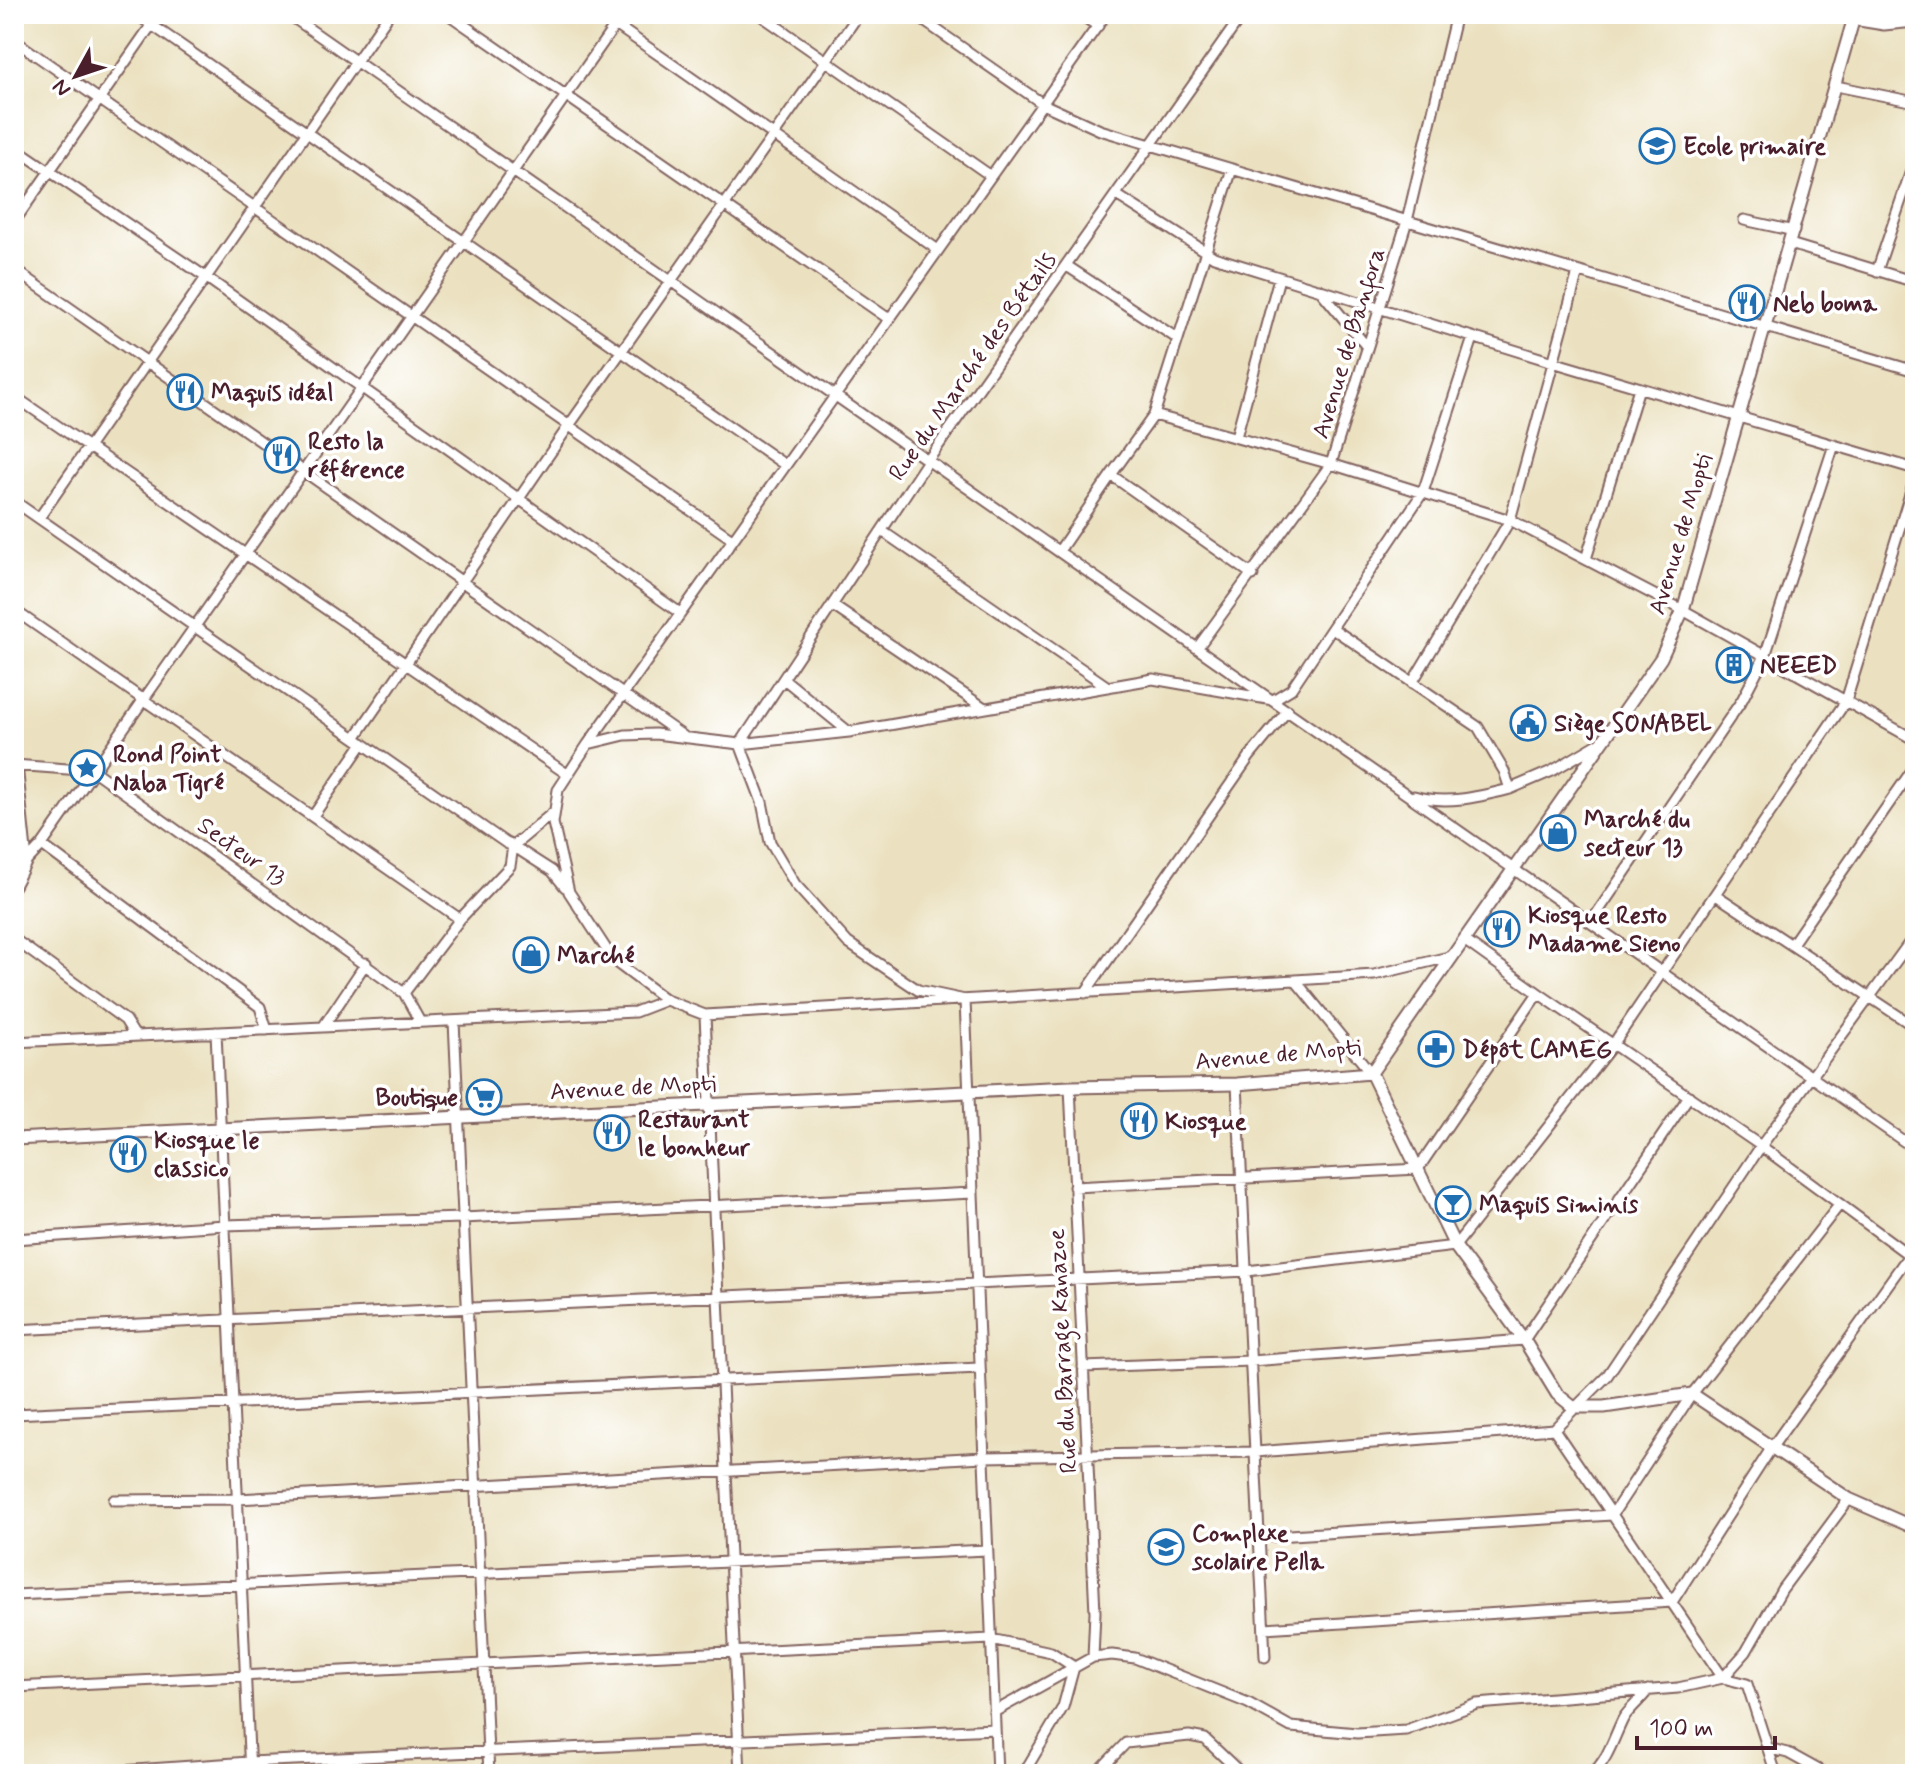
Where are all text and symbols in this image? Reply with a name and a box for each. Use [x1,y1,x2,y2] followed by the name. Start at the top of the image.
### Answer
[36,36,116,116] north arrow
[47,73,78,102] text: N
[1638,127,1676,165] school or university icon: Ecole primaire
[1683,132,1826,163] place label: Ecole primaire
[1306,244,1395,443] street label: Avenue de Banfora
[882,246,1064,488] street label: Rue du Marché des Bétails
[1728,284,1766,322] restaurant icon: Neb boma
[1773,289,1878,320] place label: Neb boma
[166,373,204,411] restaurant icon: Maquis idéal
[211,378,333,409] place label: Maquis idéal
[308,427,405,486] place label: Resto la référence
[263,436,301,474] restaurant icon: Resto la référence
[1642,450,1721,619] street label: Avenue de Mopti
[1715,646,1753,684] building icon: NEEED
[1760,651,1837,682] place label: NEEED
[1509,704,1547,742] public building icon: Siège SONABEL
[1554,709,1712,741] place label: Siège SONABEL
[113,740,224,800] place label: Rond Point Naba Tigré
[68,749,106,787] place icon: Rond Point Naba Tigré
[1583,805,1690,864] place label: Marché du secteur 13
[191,810,292,894] street label: Secteur 13
[1539,814,1577,852] shop icon: Marché du secteur 13
[1528,901,1681,960] place label: Kiosque Resto Madame Sieno
[1483,910,1521,948] restaurant icon: Kiosque Resto Madame Sieno
[512,936,550,974] shop icon: Marché
[557,941,635,972] place label: Marché
[1417,1030,1455,1068] pharmacy icon: Dépôt CAMEG
[1194,1033,1362,1078] street label: Avenue de Mopti
[1462,1035,1612,1066] place label: Dépôt CAMEG
[549,1069,717,1108] street label: Avenue de Mopti
[465,1078,503,1116] supermarket icon: Boutique
[376,1083,458,1114] place label: Boutique
[1120,1102,1158,1140] restaurant icon: Kiosque
[638,1105,751,1164] place label: Restaurant le bonheur
[1165,1107,1247,1138] place label: Kiosque
[593,1114,631,1152] restaurant icon: Restaurant le bonheur
[154,1126,260,1185] place label: Kiosque le classico
[109,1135,147,1173] restaurant icon: Kiosque le classico
[1434,1185,1472,1223] bar icon: Maquis Siminis
[1479,1190,1638,1221] place label: Maquis Siminis
[1042,1227,1088,1474] street label: Rue du Barrage Kanazoe
[1191,1519,1324,1578] place label: Complexe scolaire Pella
[1147,1528,1185,1566] school or university icon: Complexe scolaire Pella
[1637,1700,1775,1750] scale bar
[1649,1714,1713,1745] text: 100 m

